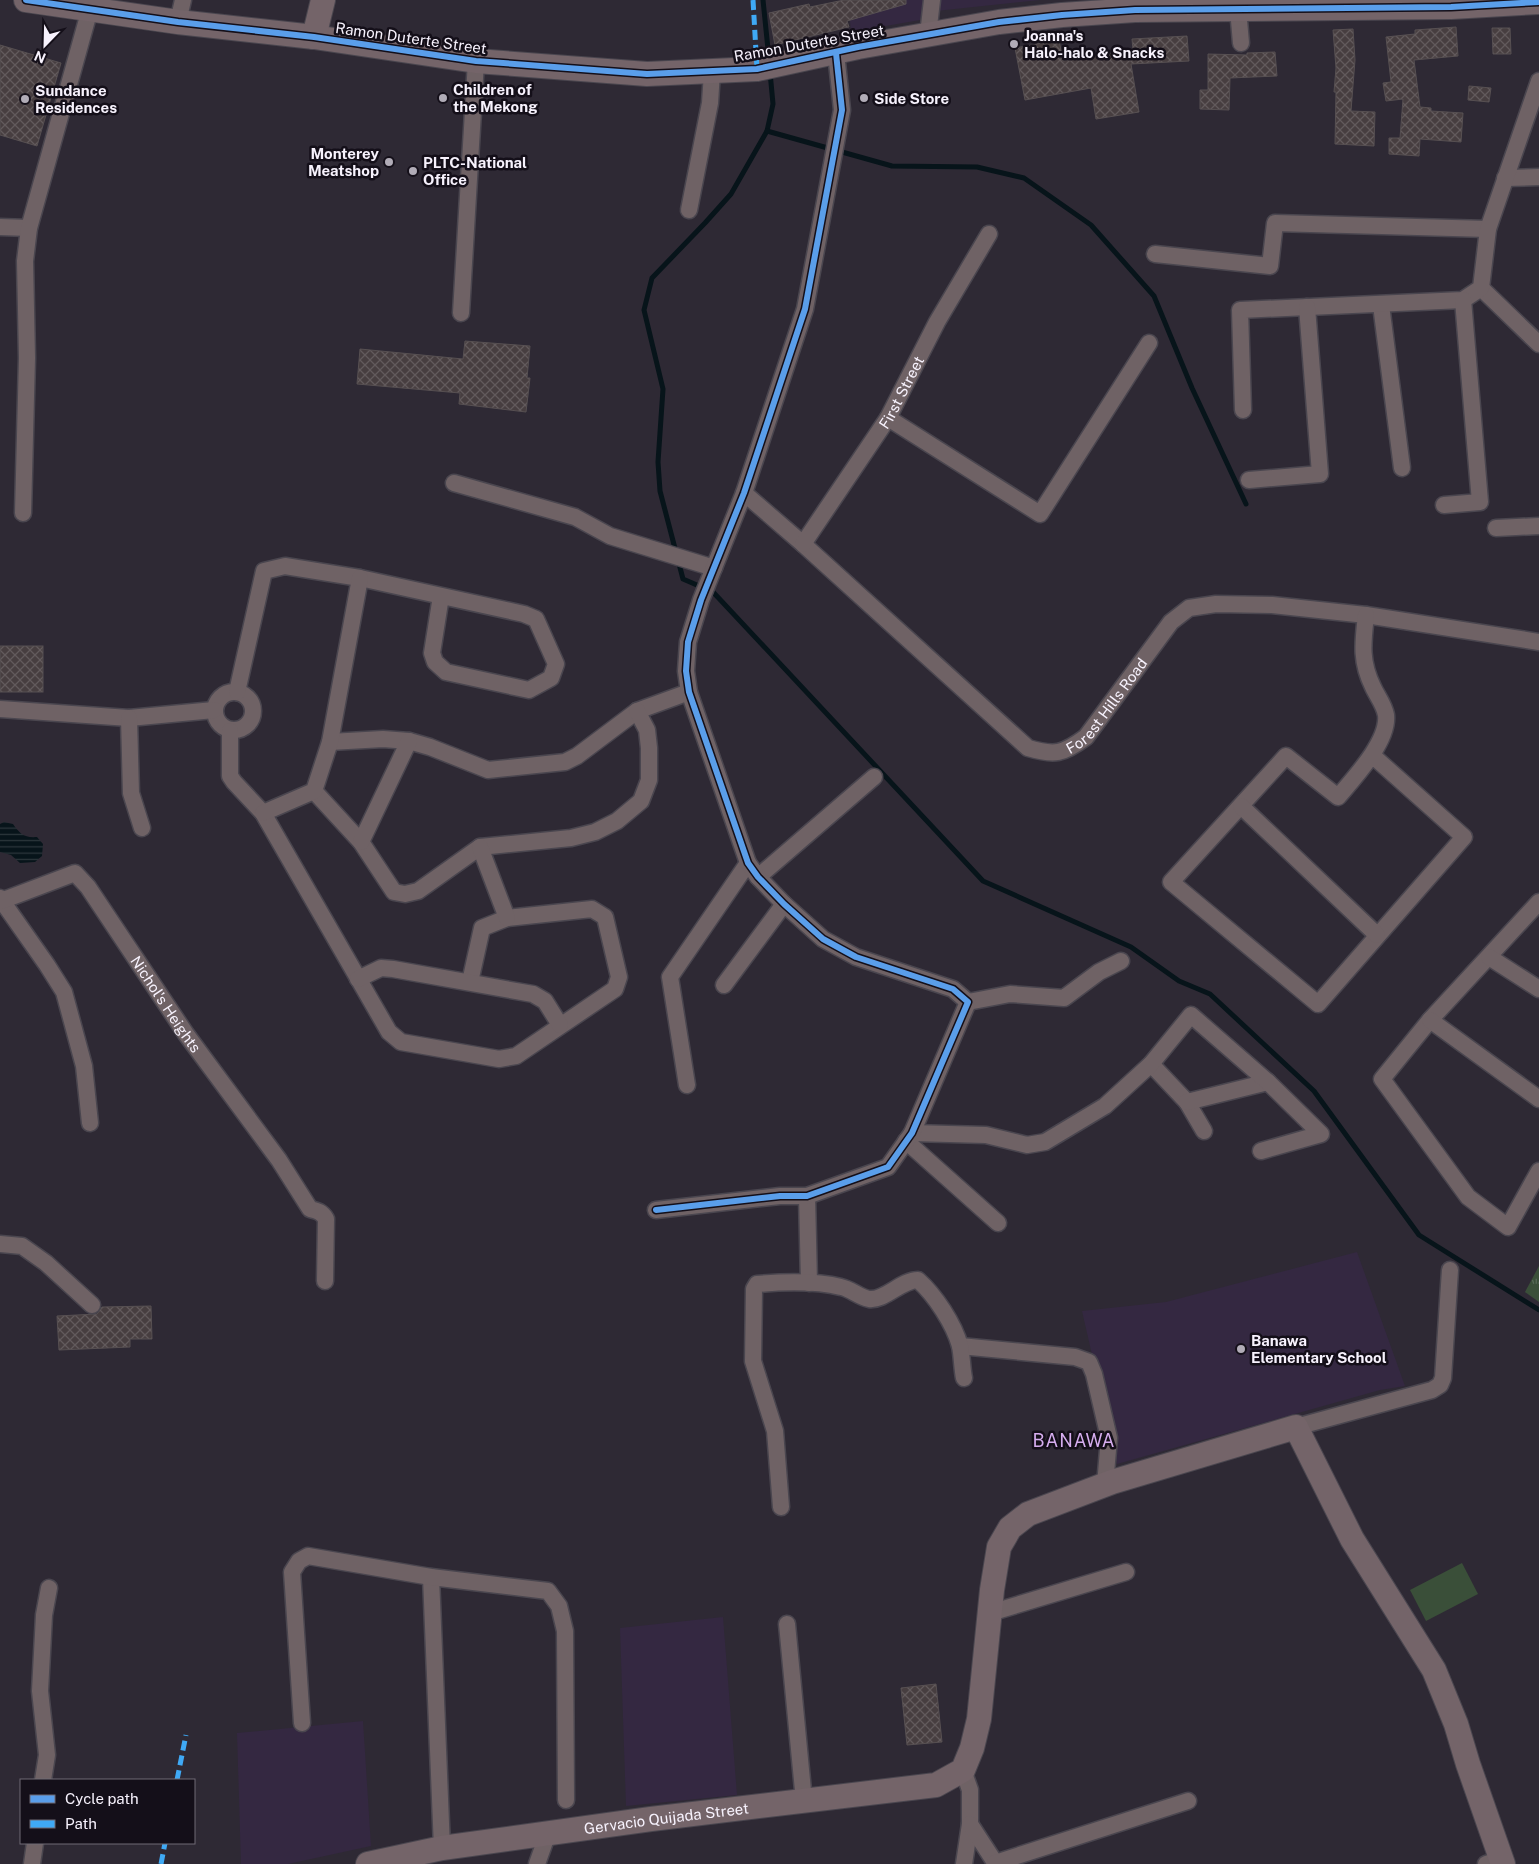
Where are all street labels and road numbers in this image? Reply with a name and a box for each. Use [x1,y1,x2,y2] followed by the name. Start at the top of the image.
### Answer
[334,19,488,57] street label: Ramon Duterte Street
[732,21,886,65] street label: Ramon Duterte Street
[875,353,927,432] street label: First Street
[1063,655,1150,757] street label: Forest Hills Road
[128,953,205,1055] street label: Nichol's Heights
[583,1799,750,1837] street label: Gervacio Quijada Street

